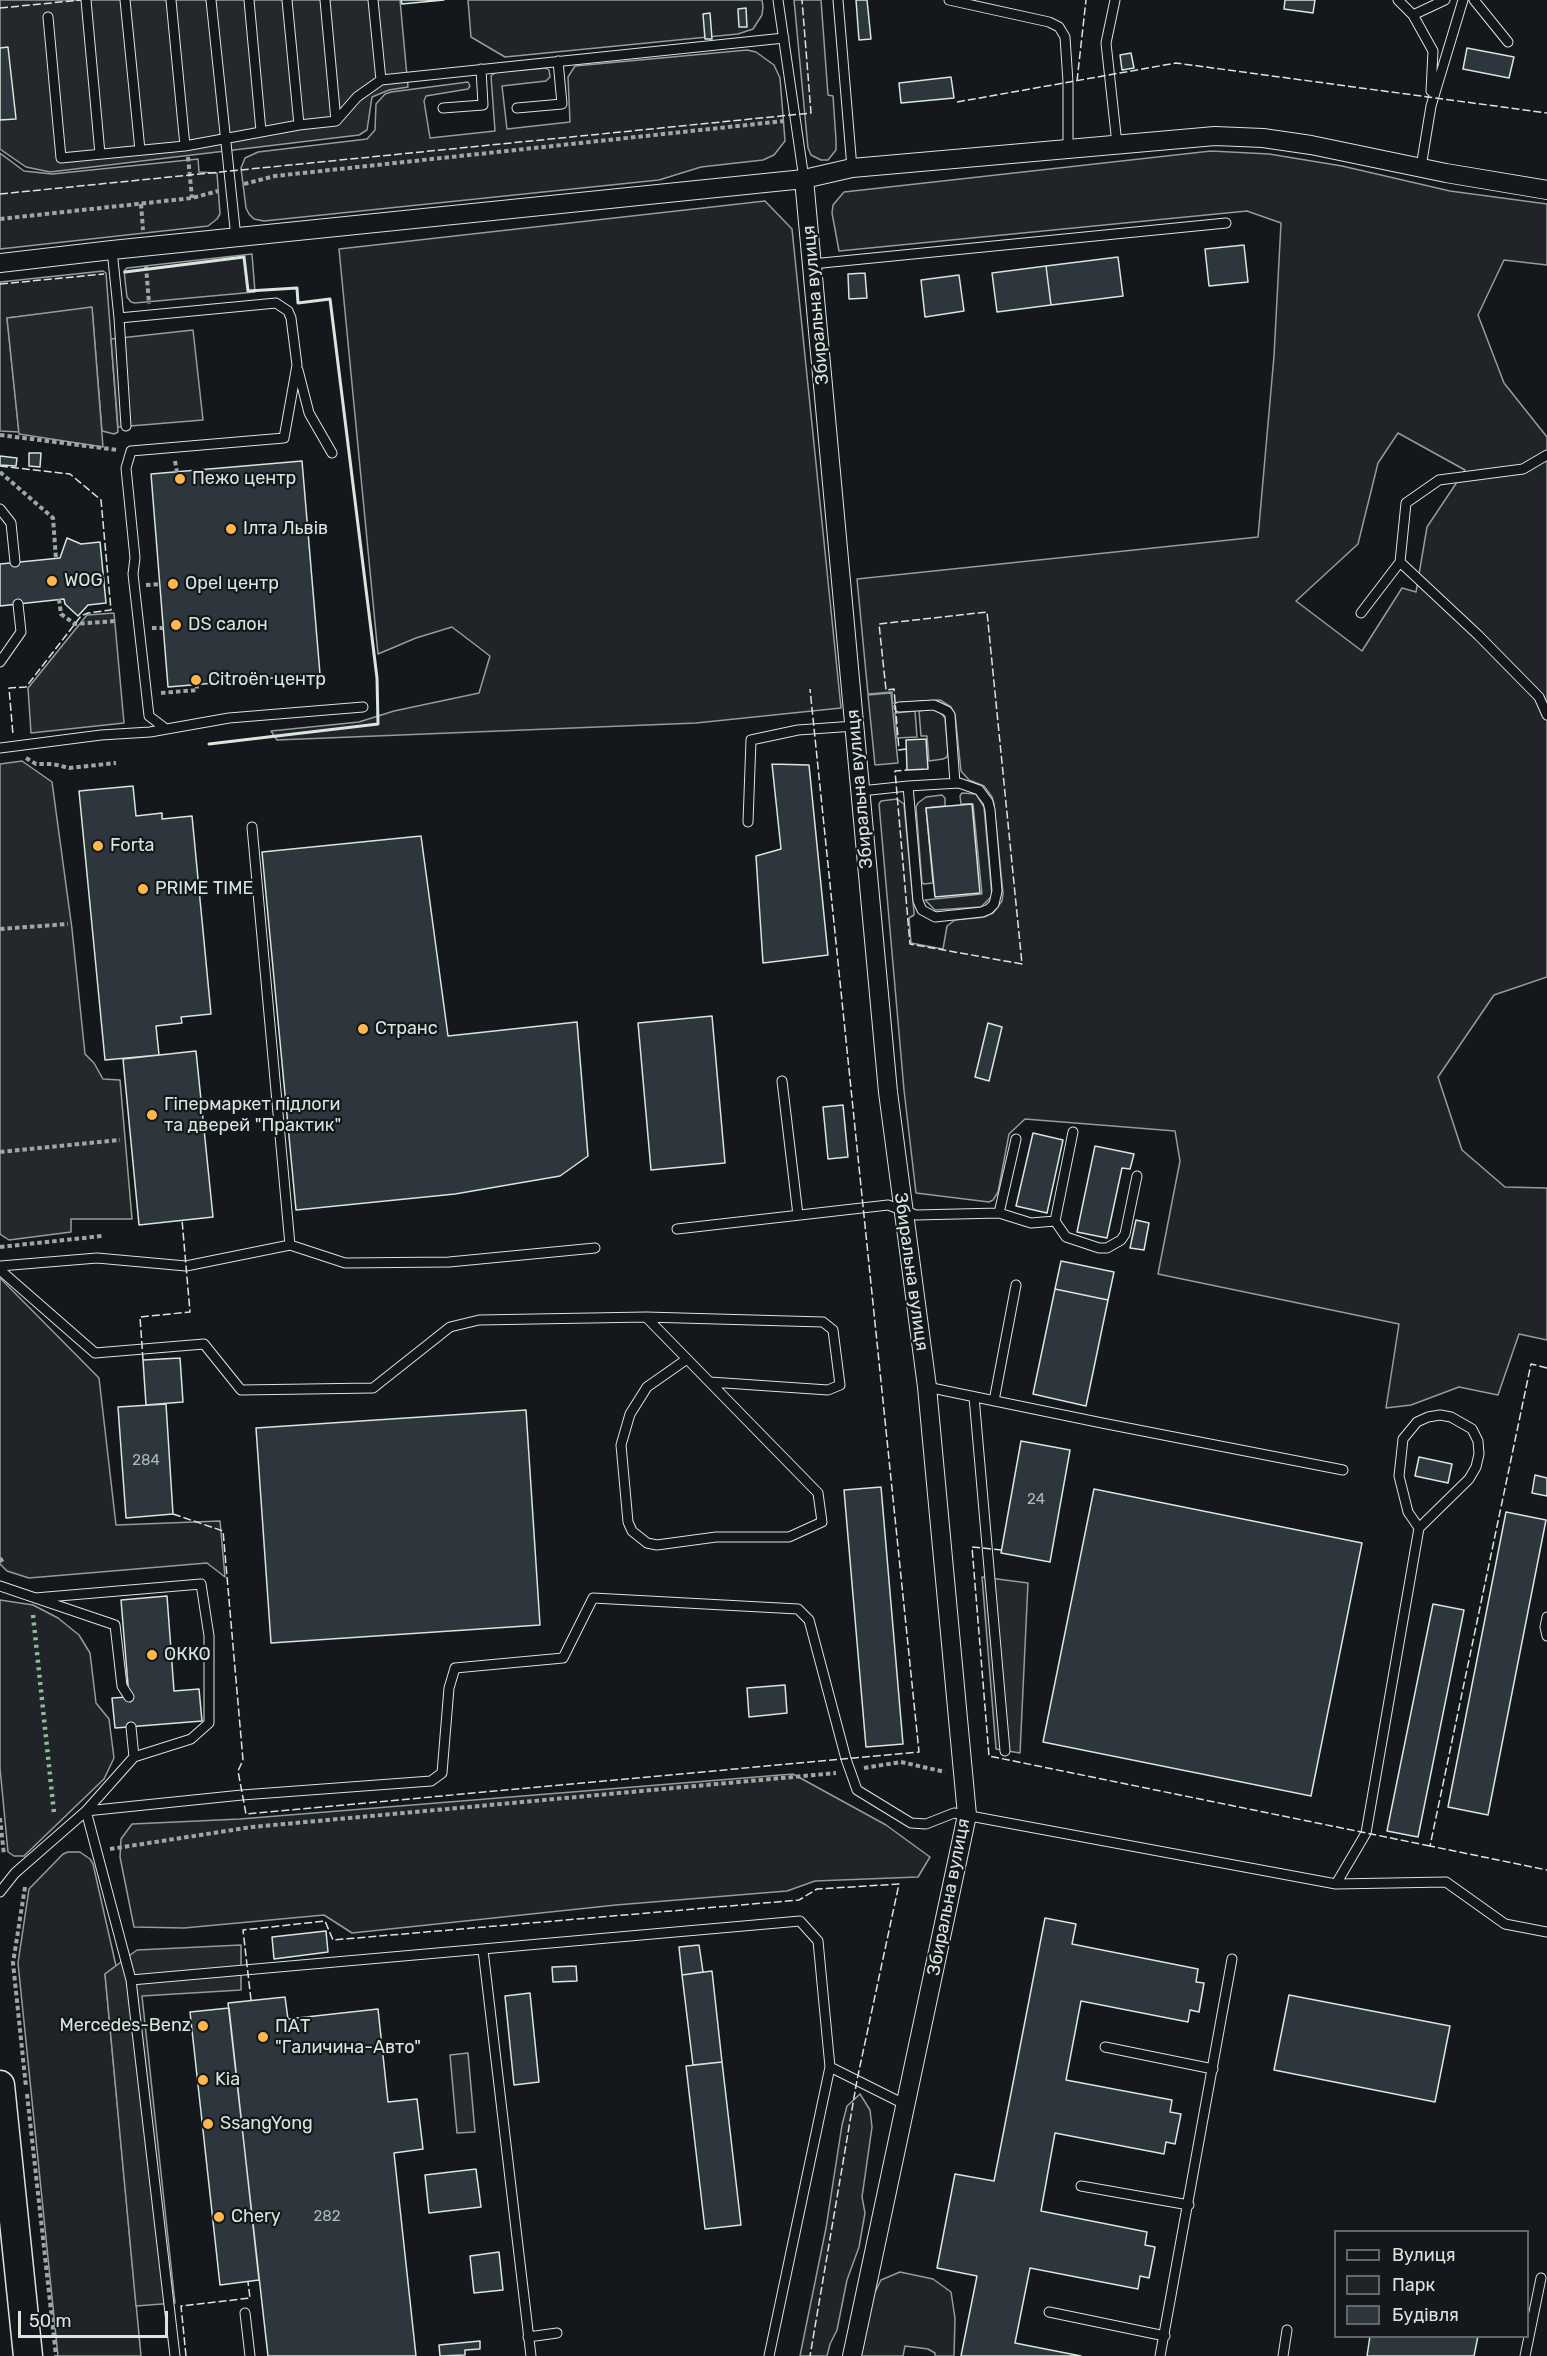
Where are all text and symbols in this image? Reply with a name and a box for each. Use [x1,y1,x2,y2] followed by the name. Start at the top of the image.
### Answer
[798,224,834,386] street label: Збиральна вулиця
[192,468,296,490] place label: Пежо центр
[173,472,187,486] marker: Пежо центр
[243,518,328,540] place label: Ілта Львів
[224,522,238,536] marker: Ілта Львів
[64,570,103,592] place label: WOG
[185,573,279,595] place label: Opel центр
[45,574,59,588] marker: WOG
[166,577,180,591] marker: Opel центр
[188,614,268,636] place label: DS салон
[169,618,183,632] marker: DS салон
[208,669,326,691] place label: Citroën центр
[189,673,203,687] marker: Citroën центр
[842,708,878,870] street label: Збиральна вулиця
[110,835,154,857] place label: Forta
[91,839,105,853] marker: Forta
[155,878,253,900] place label: PRIME TIME
[136,882,150,896] marker: PRIME TIME
[375,1018,438,1040] place label: Странс
[356,1022,370,1036] marker: Странс
[164,1094,341,1136] place label: Гіпермаркет підлоги та дверей "Практик"
[145,1108,159,1122] marker: Гіпермаркет підлоги та дверей "Практик"
[889,1191,933,1353] street label: Збиральна вулиця
[132,1452,160,1470] house number: 284
[1027,1491,1045,1509] house number: 24
[164,1644,211,1666] place label: ОККО
[145,1648,159,1662] marker: ОККО
[923,1817,975,1977] street label: Збиральна вулиця
[59,2015,191,2037] place label: Mercedes-Benz
[275,2016,421,2058] place label: ПАТ "Галичина-Авто"
[196,2019,210,2033] marker: Mercedes-Benz
[256,2030,270,2044] marker: ПАТ "Галичина-Авто"
[215,2069,240,2091] place label: Kia
[196,2073,210,2087] marker: Kia
[220,2113,313,2135] place label: SsangYong
[201,2117,215,2131] marker: SsangYong
[231,2206,281,2228] place label: Chery
[313,2208,341,2226] house number: 282
[212,2210,226,2224] marker: Chery
[1334,2230,1529,2338] legend
[1392,2244,1456,2266] text: Вулиця
[1392,2274,1435,2296] text: Парк
[21,2299,171,2337] scale bar
[1392,2304,1459,2326] text: Будівля
[29,2310,72,2332] text: 50 m

